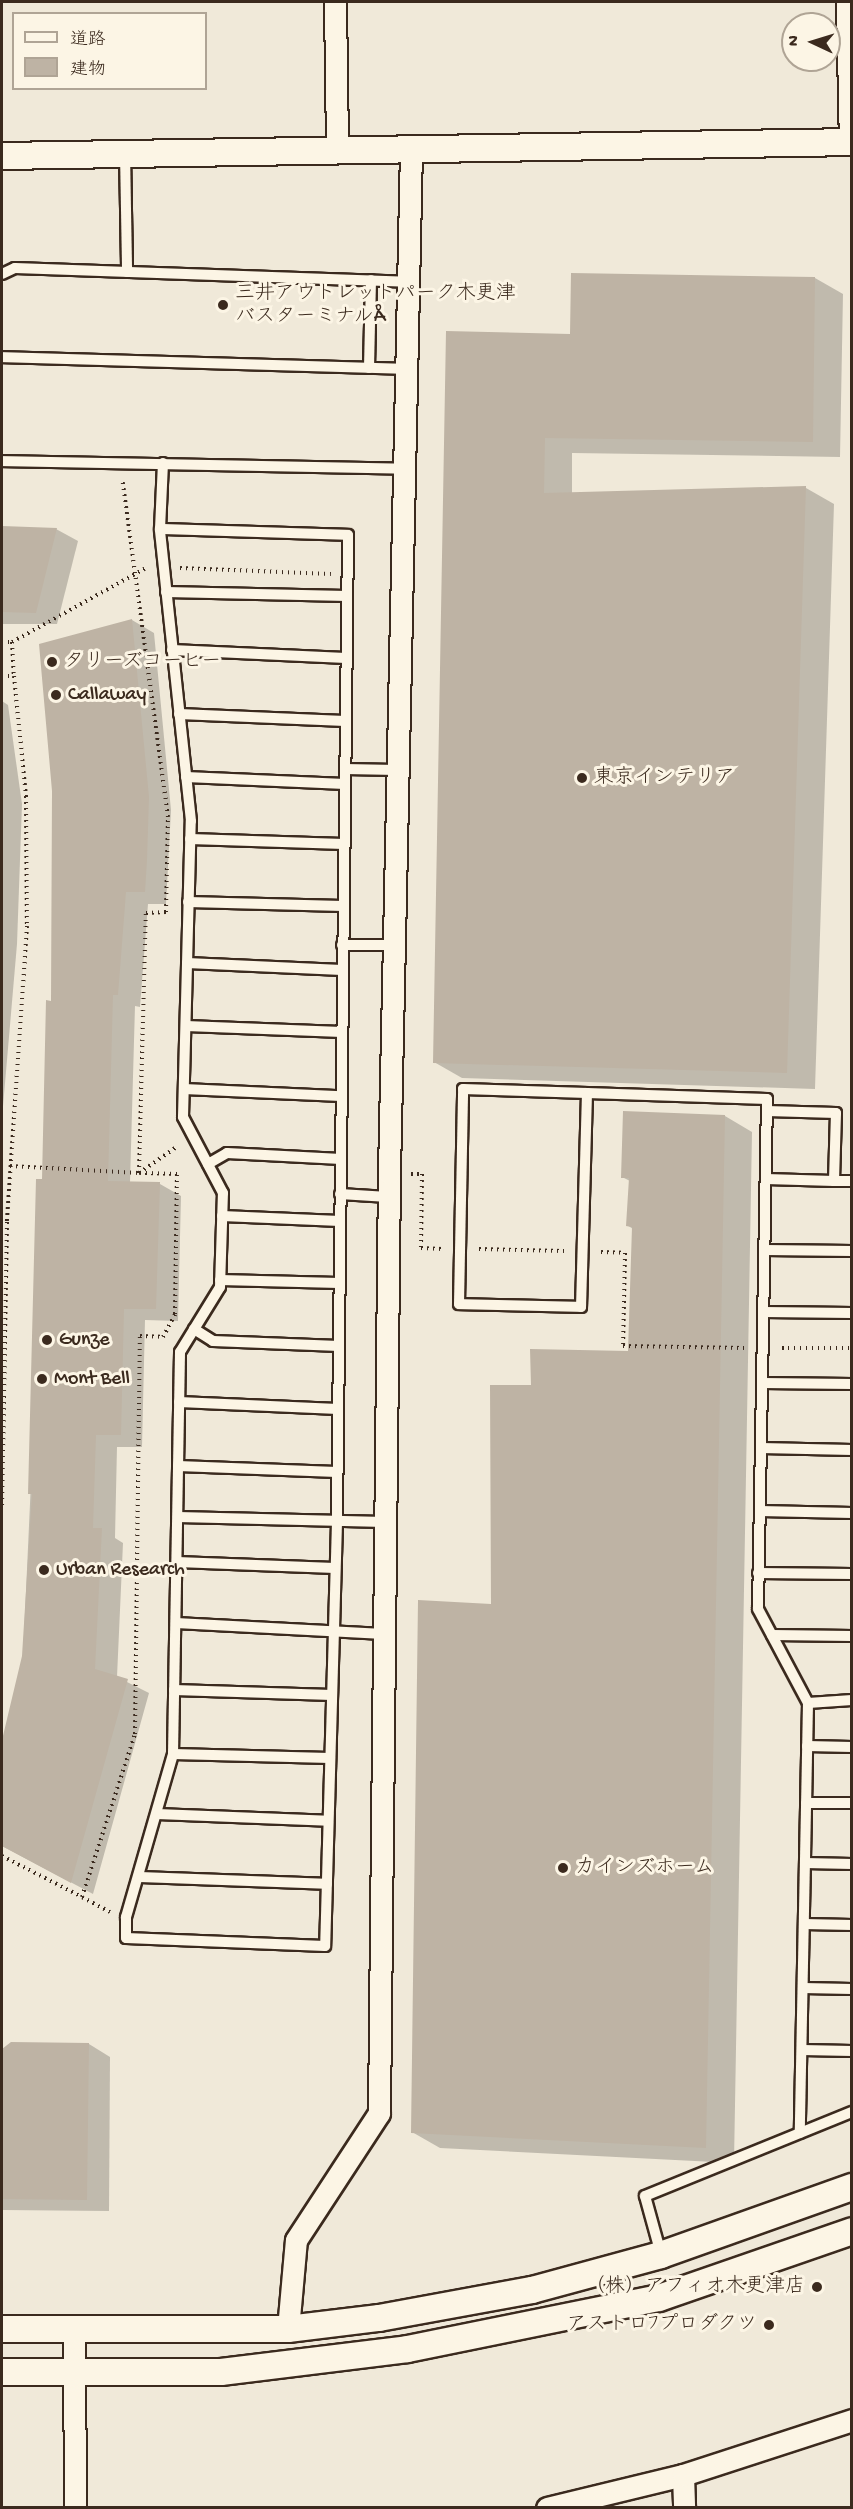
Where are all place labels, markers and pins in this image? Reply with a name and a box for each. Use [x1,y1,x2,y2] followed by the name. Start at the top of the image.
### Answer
[235,282,515,329] place label: 三井アウトレットパーク木更津 バスターミナルÅ
[216,298,230,312] marker: 三井アウトレットパーク木更津 バスターミナルÅ
[64,650,223,674] place label: タリーズコーヒー
[45,655,59,669] marker: タリーズコーヒー
[68,683,146,707] place label: Callaway
[49,688,63,702] marker: Callaway
[594,766,734,790] place label: 東京インテリア
[575,771,589,785] marker: 東京インテリア
[59,1328,110,1352] place label: Gunze
[40,1333,54,1347] marker: Gunze
[54,1367,130,1391] place label: Mont Bell
[35,1372,49,1386] marker: Mont Bell
[56,1558,185,1582] place label: Urban Research
[37,1563,51,1577] marker: Urban Research
[575,1856,715,1880] place label: カインズホーム
[556,1861,570,1875] marker: カインズホーム
[585,2275,805,2299] place label: （株）アフィオ木更津店
[810,2280,824,2294] marker: （株）アフィオ木更津店
[567,2313,757,2337] place label: アストロﾌプロダクツ
[762,2318,776,2332] marker: アストロﾌプロダクツ

